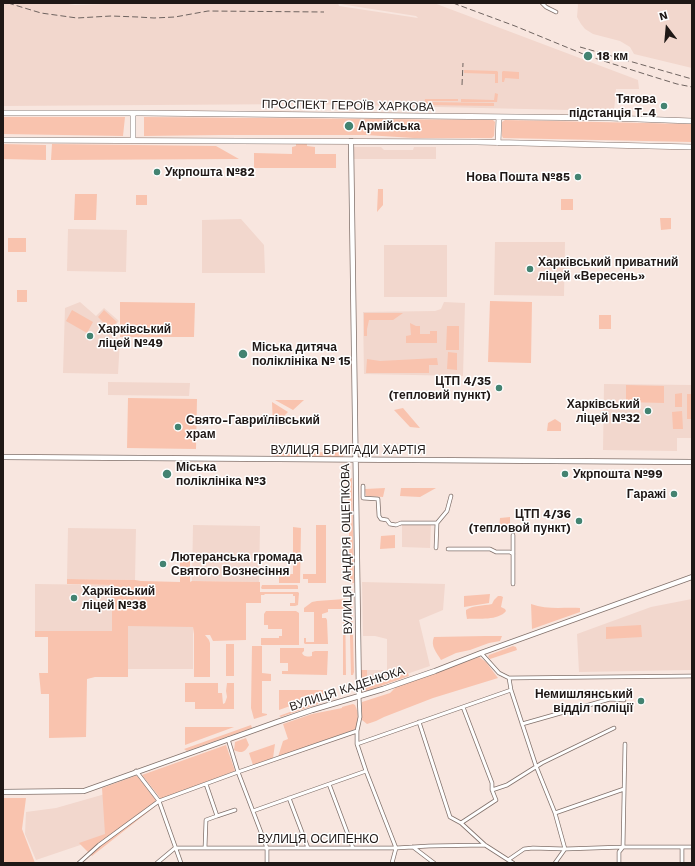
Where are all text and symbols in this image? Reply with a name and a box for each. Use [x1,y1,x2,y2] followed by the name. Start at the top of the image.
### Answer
[647,8,687,48] north arrow
[658,9,669,23] text: N
[597,49,628,63] place label: 18 км
[582,50,594,62] marker: 18 км
[569,92,656,120] place label: Тягова підстанція Т-4
[262,97,434,115] street label: ПРОСПЕКТ ГЕРОЇВ ХАРКОВА
[659,101,669,111] marker: Тягова підстанція Т-4
[358,119,420,133] place label: Армійська
[343,120,355,132] marker: Армійська
[165,165,255,179] place label: Укрпошта №82
[152,167,162,177] marker: Укрпошта №82
[466,170,570,184] place label: Нова Пошта №85
[573,172,583,182] marker: Нова Пошта №85
[538,255,678,283] place label: Харківський приватний ліцей «Вересень»
[525,264,535,274] marker: Харківський приватний ліцей «Вересень»
[98,322,171,350] place label: Харківський ліцей №49
[85,331,95,341] marker: Харківський ліцей №49
[252,340,351,368] place label: Міська дитяча поліклініка № 15
[237,348,249,360] marker: Міська дитяча поліклініка № 15
[388,374,491,402] place label: ЦТП 4/35 (тепловий пункт)
[494,383,504,393] marker: ЦТП 4/35 (тепловий пункт)
[567,397,640,425] place label: Харківський ліцей №32
[643,406,653,416] marker: Харківський ліцей №32
[186,413,320,441] place label: Свято-Гавриїлівський храм
[173,422,183,432] marker: Свято-Гавриїлівський храм
[270,443,426,457] street label: ВУЛИЦЯ БРИГАДИ ХАРТІЯ
[176,460,266,488] place label: Міська поліклініка №3
[338,463,356,635] street label: ВУЛИЦЯ АНДРІЯ ОЩЕПКОВА
[573,467,663,481] place label: Укрпошта №99
[161,468,173,480] marker: Міська поліклініка №3
[560,469,570,479] marker: Укрпошта №99
[627,487,666,501] place label: Гаражі
[669,489,679,499] marker: Гаражі
[469,507,571,535] place label: ЦТП 4/36 (тепловой пункт)
[574,516,584,526] marker: ЦТП 4/36 (тепловой пункт)
[171,550,303,578] place label: Лютеранська громада Святого Вознесіння
[158,559,168,569] marker: Лютеранська громада Святого Вознесіння
[82,584,155,612] place label: Харківський ліцей №38
[69,593,79,603] marker: Харківський ліцей №38
[288,664,406,714] street label: ВУЛИЦЯ КАДЕНЮКА
[535,687,633,715] place label: Немишлянський відділ поліції
[636,696,646,706] marker: Немишлянський відділ поліції
[257,832,379,846] street label: ВУЛИЦЯ ОСИПЕНКО

